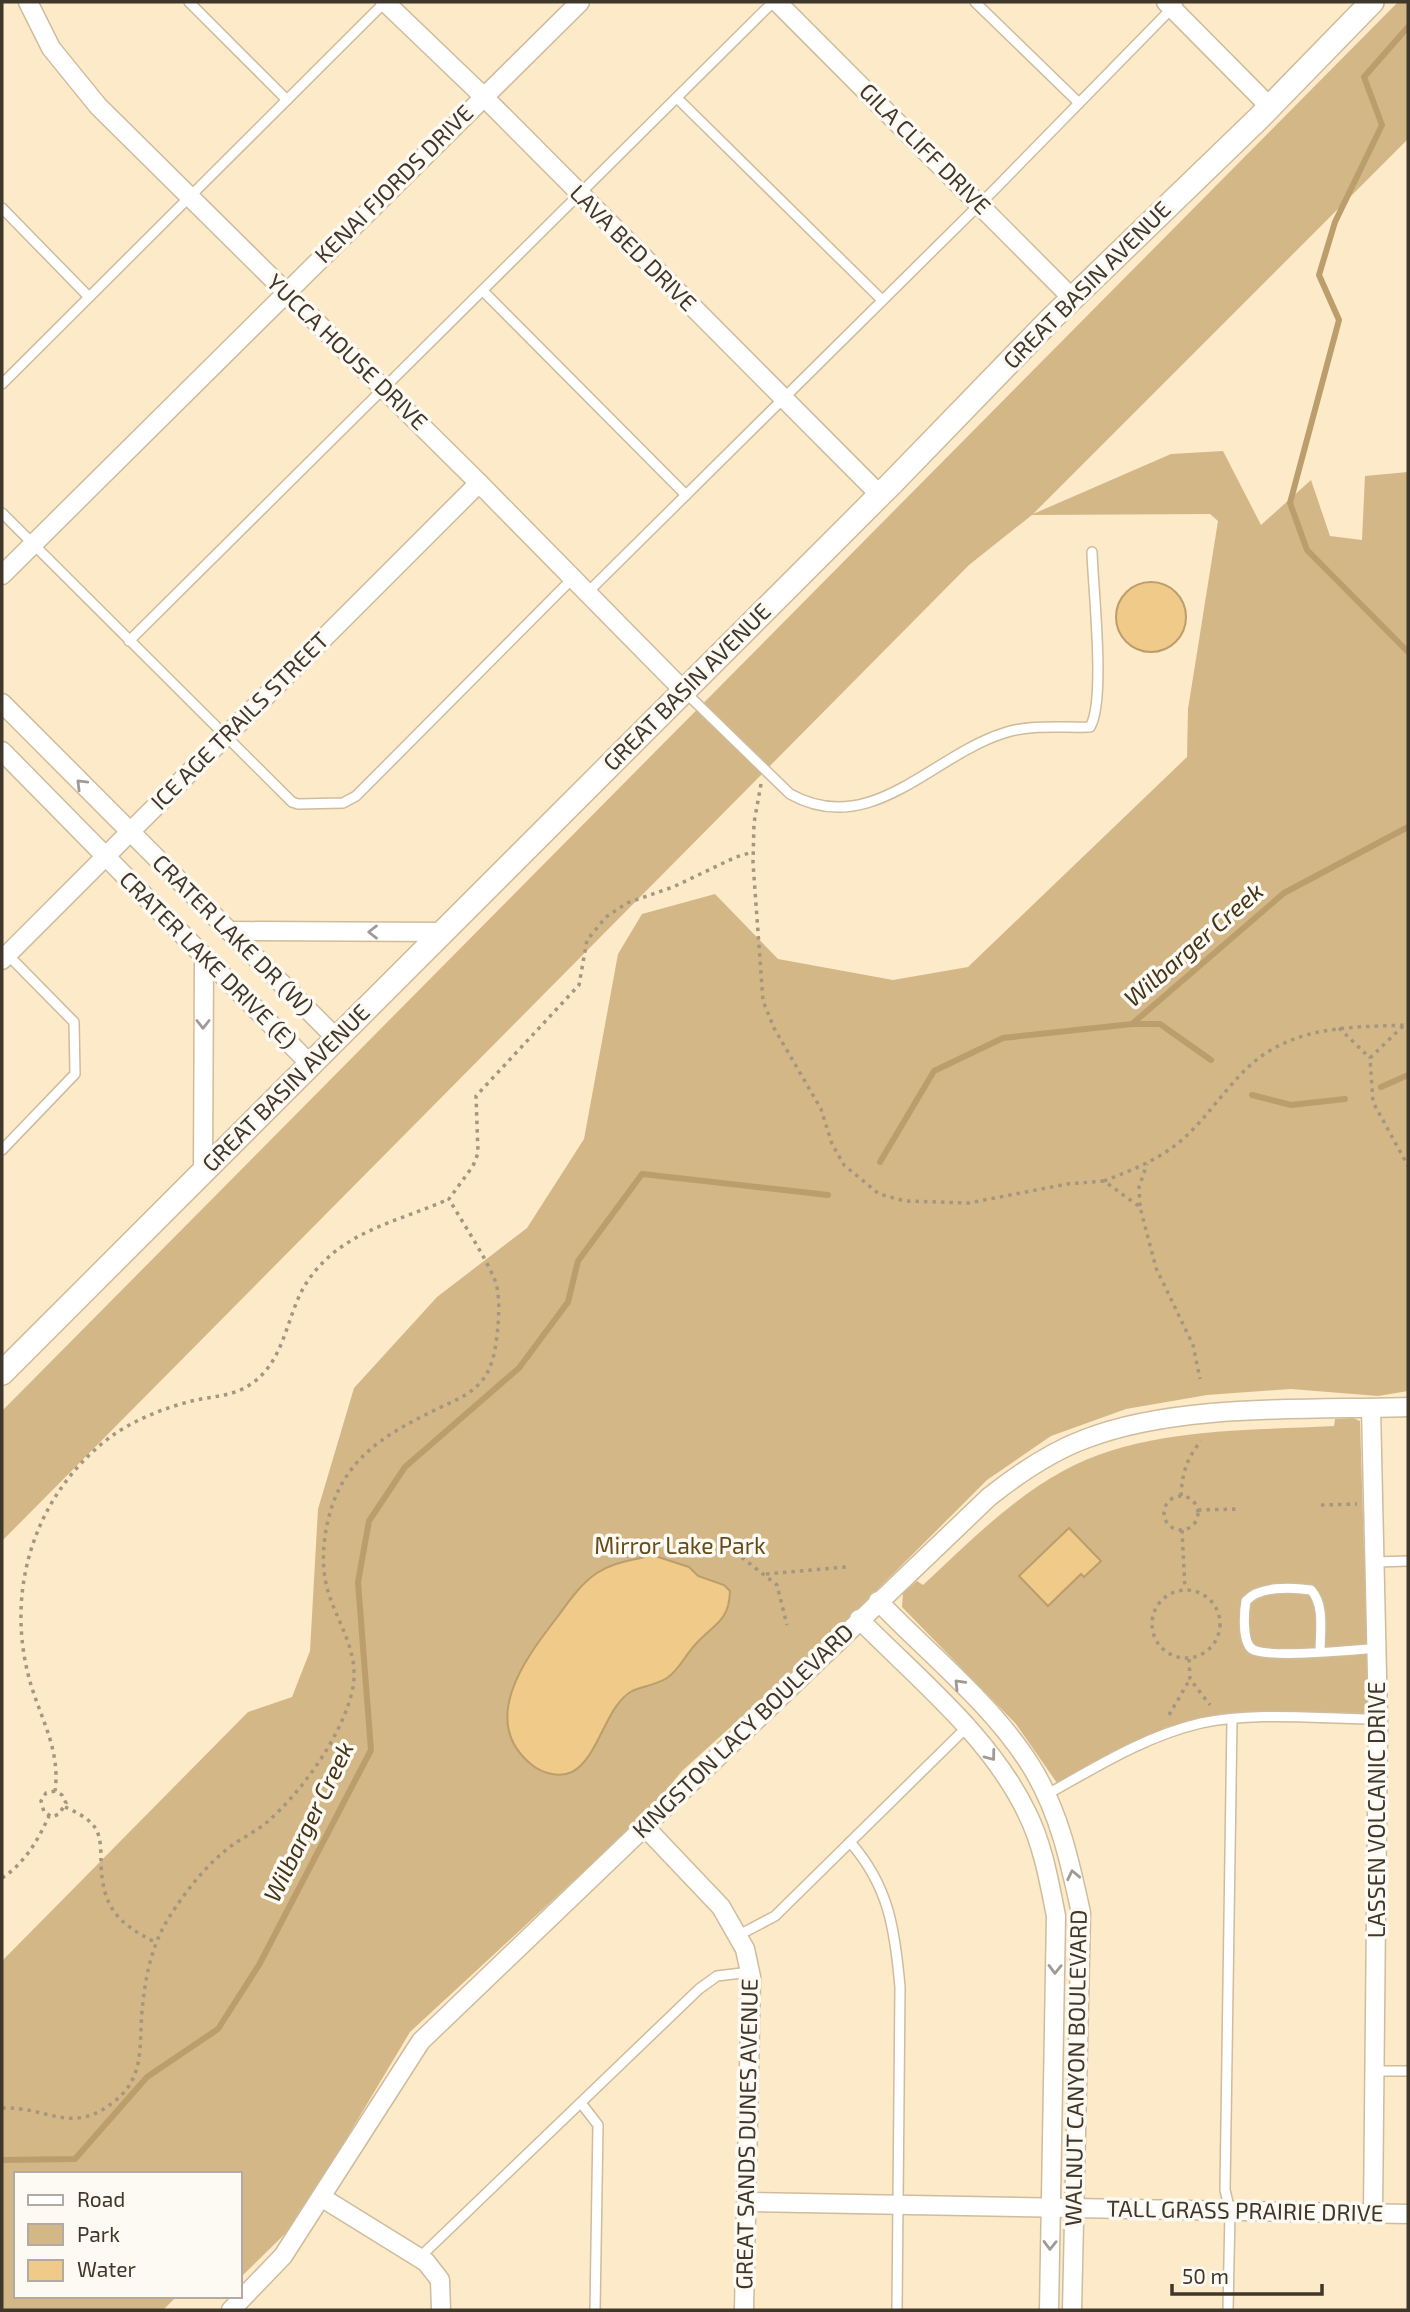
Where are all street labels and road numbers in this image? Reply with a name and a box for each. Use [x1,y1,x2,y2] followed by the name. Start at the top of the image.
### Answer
[854,77,997,220] street label: GILA CLIFF DRIVE
[308,98,478,268] street label: KENAI FJORDS DRIVE
[565,178,703,316] street label: LAVA BED DRIVE
[997,195,1176,374] street label: GREAT BASIN AVENUE
[261,267,434,435] street label: YUCCA HOUSE DRIVE
[597,597,776,776] street label: GREAT BASIN AVENUE
[145,626,334,815] street label: ICE AGE TRAILS STREET
[147,848,320,1021] street label: CRATER LAKE DR (W)
[114,865,303,1054] street label: CRATER LAKE DRIVE (E)
[196,998,375,1177] street label: GREAT BASIN AVENUE
[626,1617,859,1843] street label: KINGSTON LACY BOULEVARD
[1362,1682,1390,1938] street label: LASSEN VOLCANIC DRIVE
[1058,1909,1092,2227] street label: WALNUT CANYON BOULEVARD
[729,1978,763,2290] street label: GREAT SANDS DUNES AVENUE
[1106,2194,1384,2226] street label: TALL GRASS PRAIRIE DRIVE

